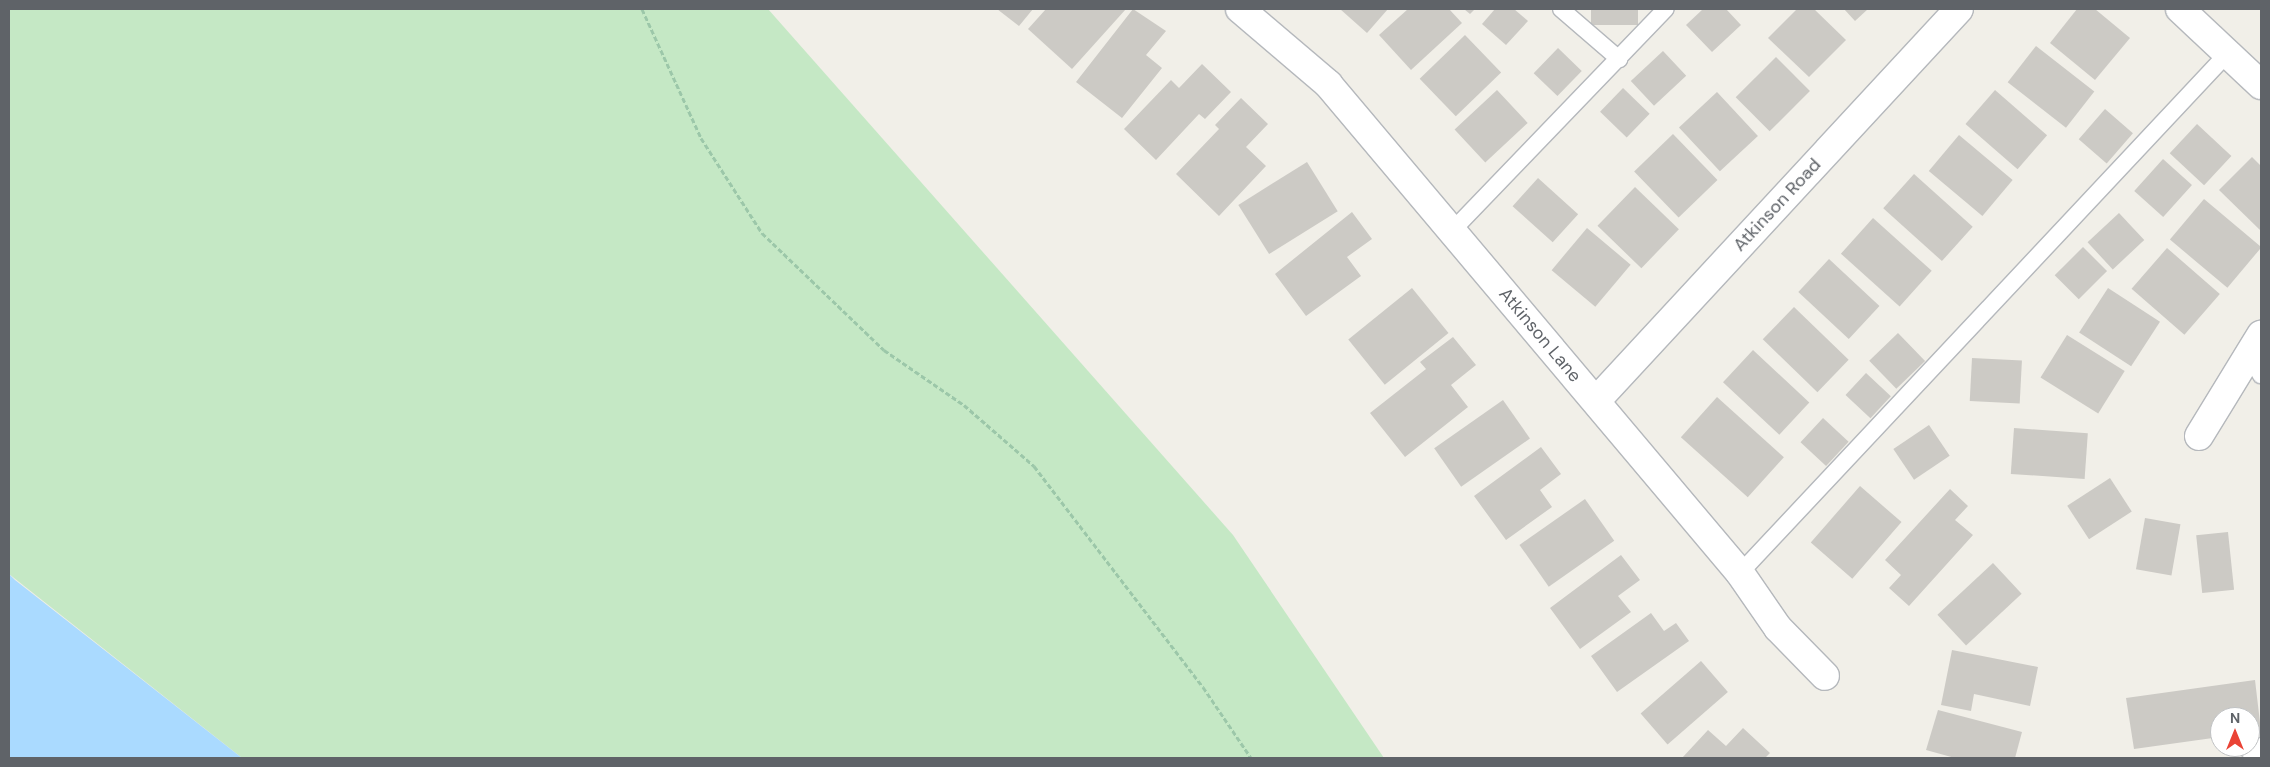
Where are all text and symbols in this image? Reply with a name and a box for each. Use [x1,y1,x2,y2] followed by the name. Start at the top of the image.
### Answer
[1729,154,1825,256] street label: Atkinson Road
[1494,283,1586,387] street label: Atkinson Lane
[2210,707,2260,757] north arrow
[2230,709,2240,727] text: N

